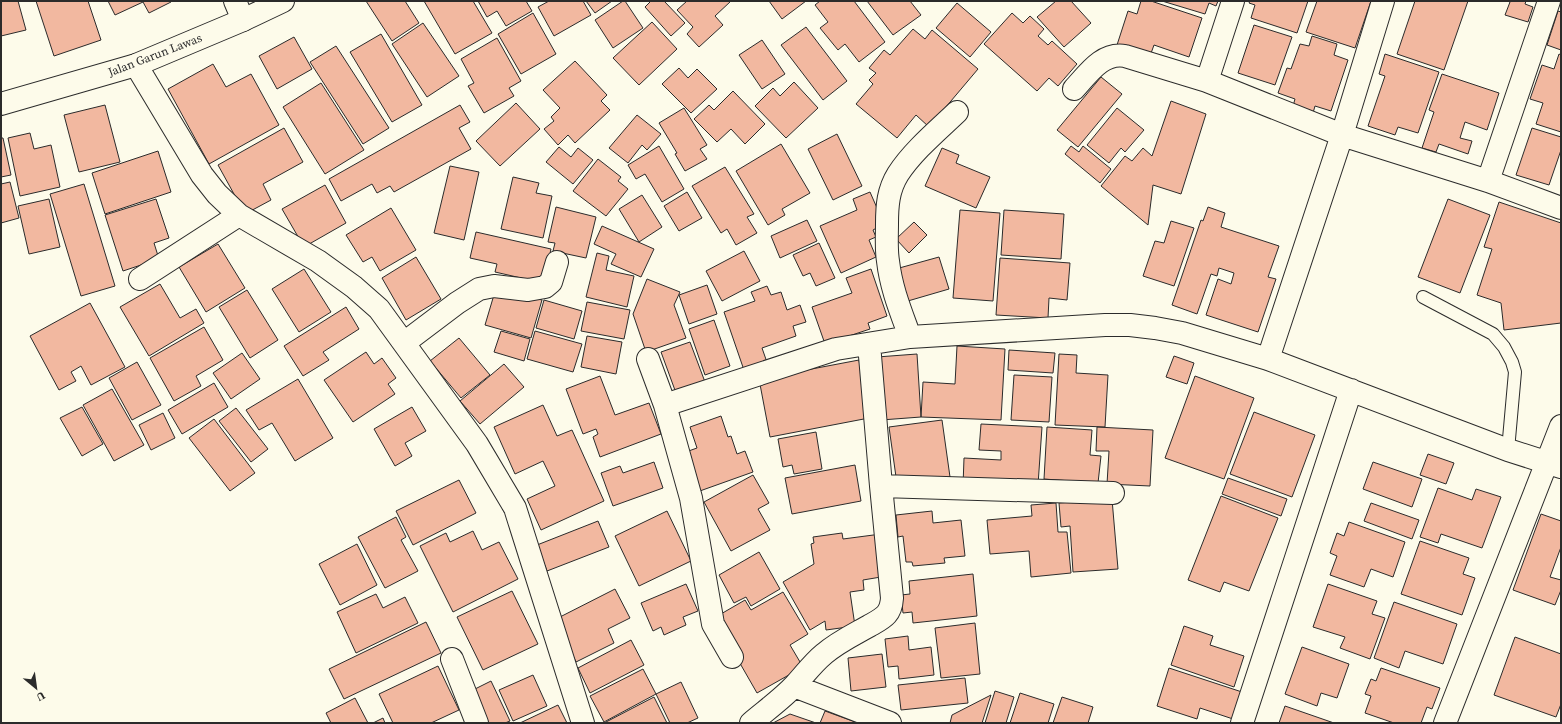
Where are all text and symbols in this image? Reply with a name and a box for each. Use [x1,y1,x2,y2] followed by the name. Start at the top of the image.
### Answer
[105,30,204,81] street label: Jalan Garun Lawas
[16,668,56,708] north arrow
[33,688,48,705] text: U

